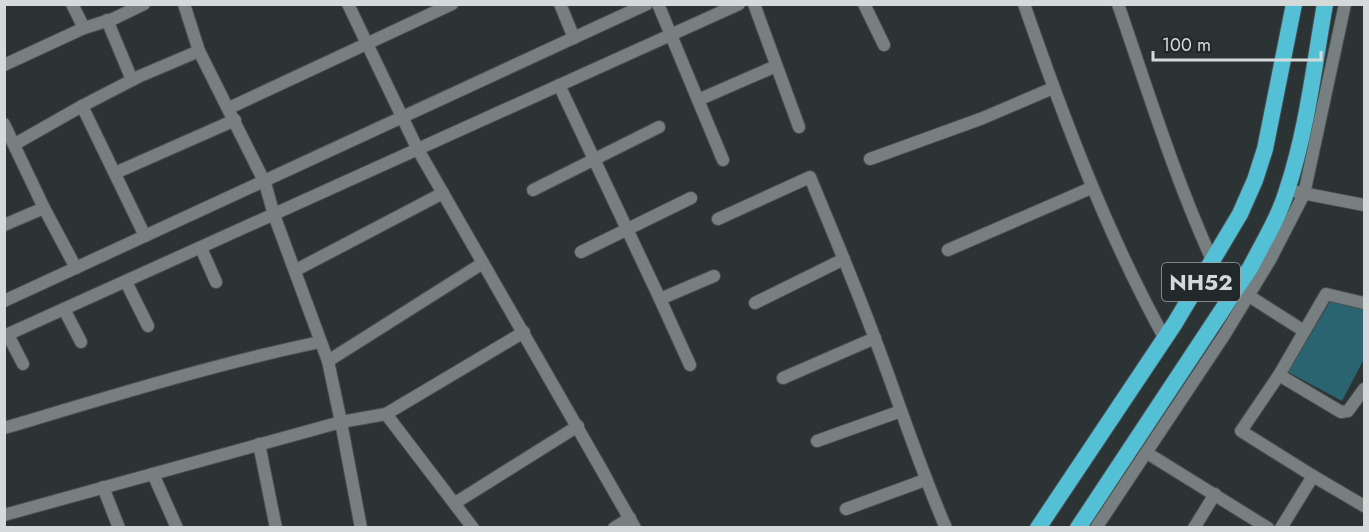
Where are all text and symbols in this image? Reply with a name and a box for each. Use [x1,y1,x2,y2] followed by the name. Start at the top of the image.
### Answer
[1153,24,1321,62] scale bar
[1162,32,1211,58] text: 100 m
[1162,263,1240,301] road number: NH52

